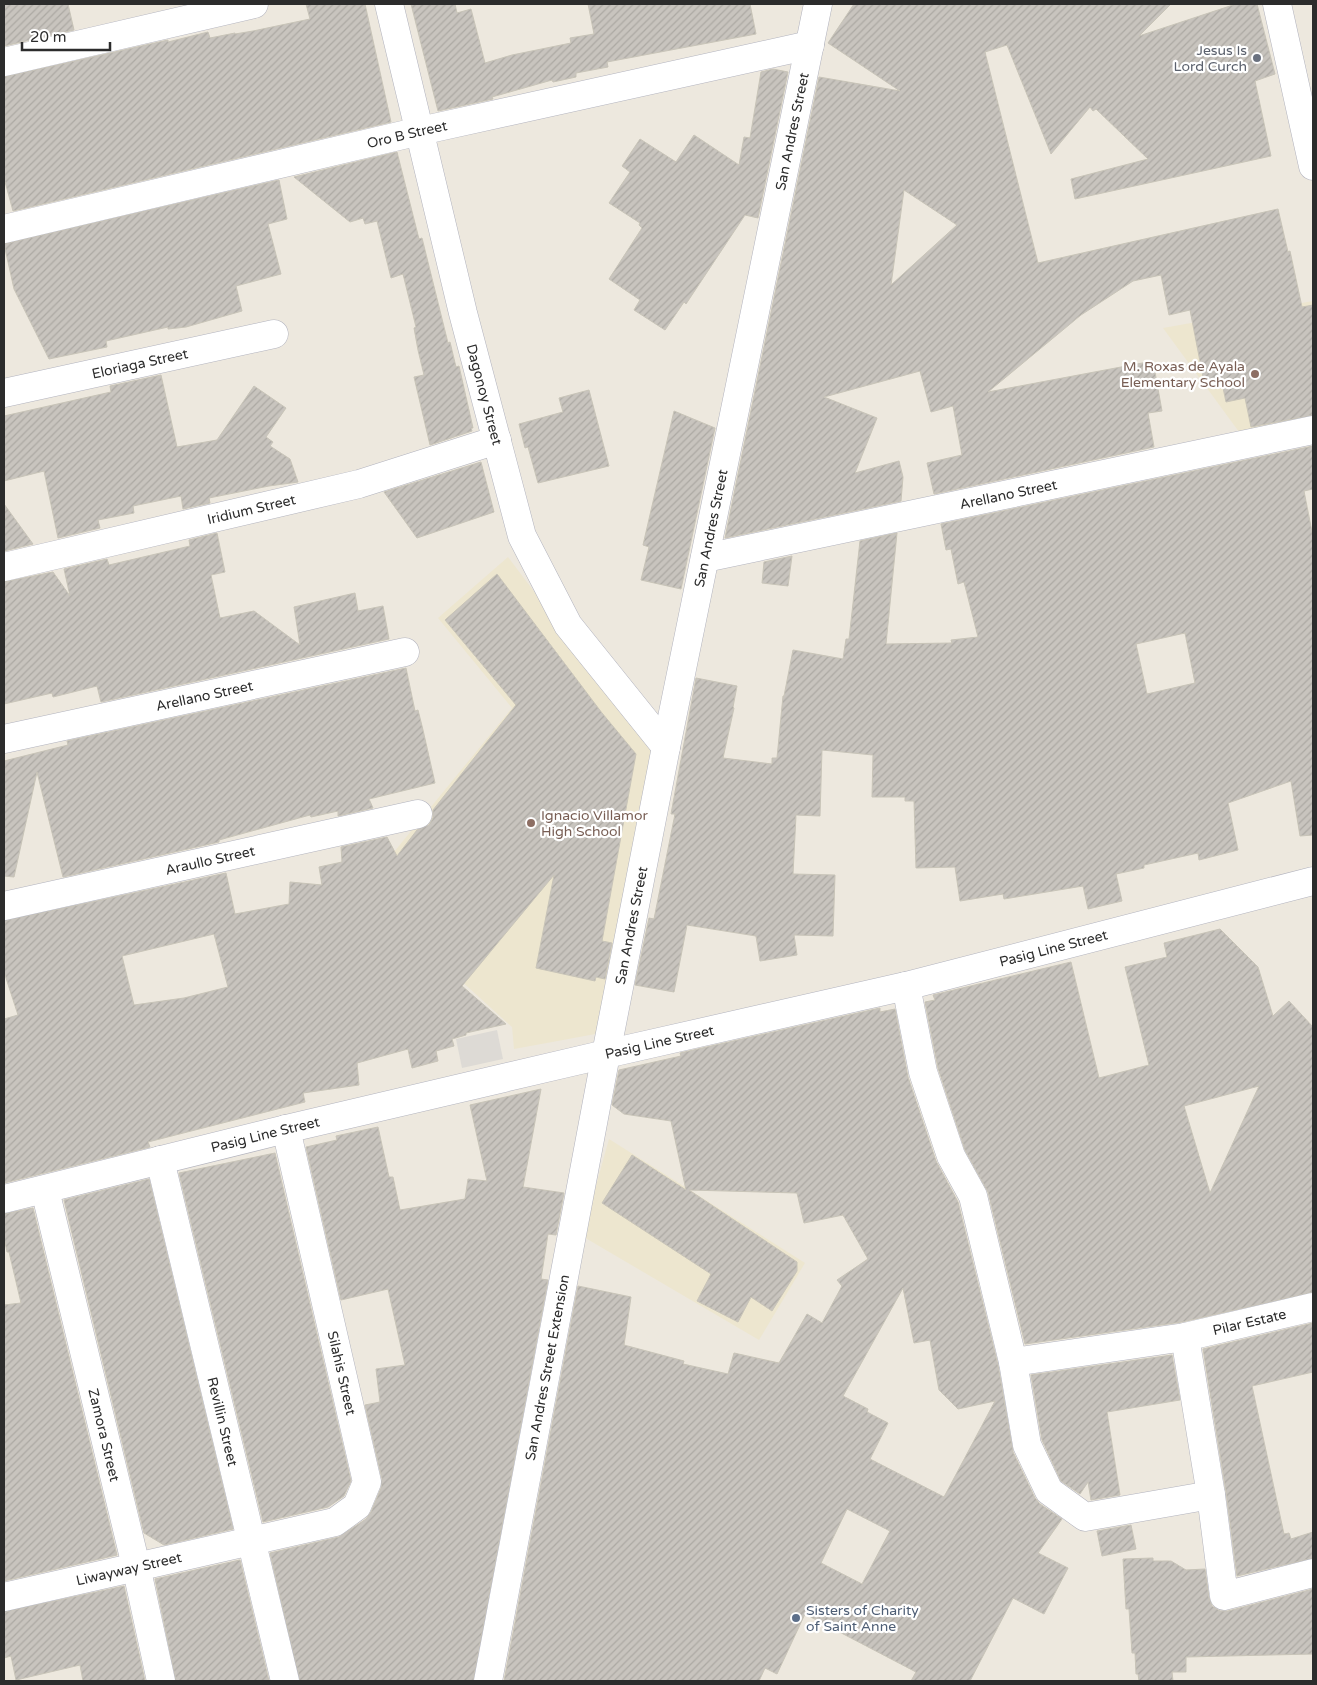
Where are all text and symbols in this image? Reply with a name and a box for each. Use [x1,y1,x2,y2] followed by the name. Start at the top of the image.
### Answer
[22,20,110,52] scale bar
[30,28,67,46] text: 20 m
[1174,42,1247,75] place label: Jesus Is Lord Curch
[1251,52,1263,64] marker: Jesus Is Lord Curch
[772,71,813,192] street label: San Andres Street
[365,117,450,152] street label: Oro B Street
[463,342,506,448] street label: Dagonoy Street
[90,345,190,383] street label: Eloriaga Street
[1121,358,1245,391] place label: M. Roxas de Ayala Elementary School
[1249,368,1261,380] marker: M. Roxas de Ayala Elementary School
[691,467,732,589] street label: San Andres Street
[958,476,1059,513] street label: Arellano Street
[206,491,298,528] street label: Iridium Street
[154,677,255,715] street label: Arellano Street
[541,807,648,840] place label: Ignacio Villamor High School
[525,817,537,829] marker: Ignacio Villamor High School
[164,842,257,879] street label: Araullo Street
[612,864,652,986] street label: San Andres Street
[997,926,1110,971] street label: Pasig Line Street
[603,1022,716,1063] street label: Pasig Line Street
[209,1113,322,1156] street label: Pasig Line Street
[522,1273,573,1462] street label: San Andres Street Extension
[1211,1306,1288,1339] street label: Pilar Estate
[324,1329,360,1417] street label: Silahis Street
[203,1375,241,1469] street label: Revillin Street
[84,1387,123,1484] street label: Zamora Street
[74,1549,184,1589] street label: Liwayway Street
[806,1602,919,1635] place label: Sisters of Charity of Saint Anne
[790,1612,802,1624] marker: Sisters of Charity of Saint Anne

